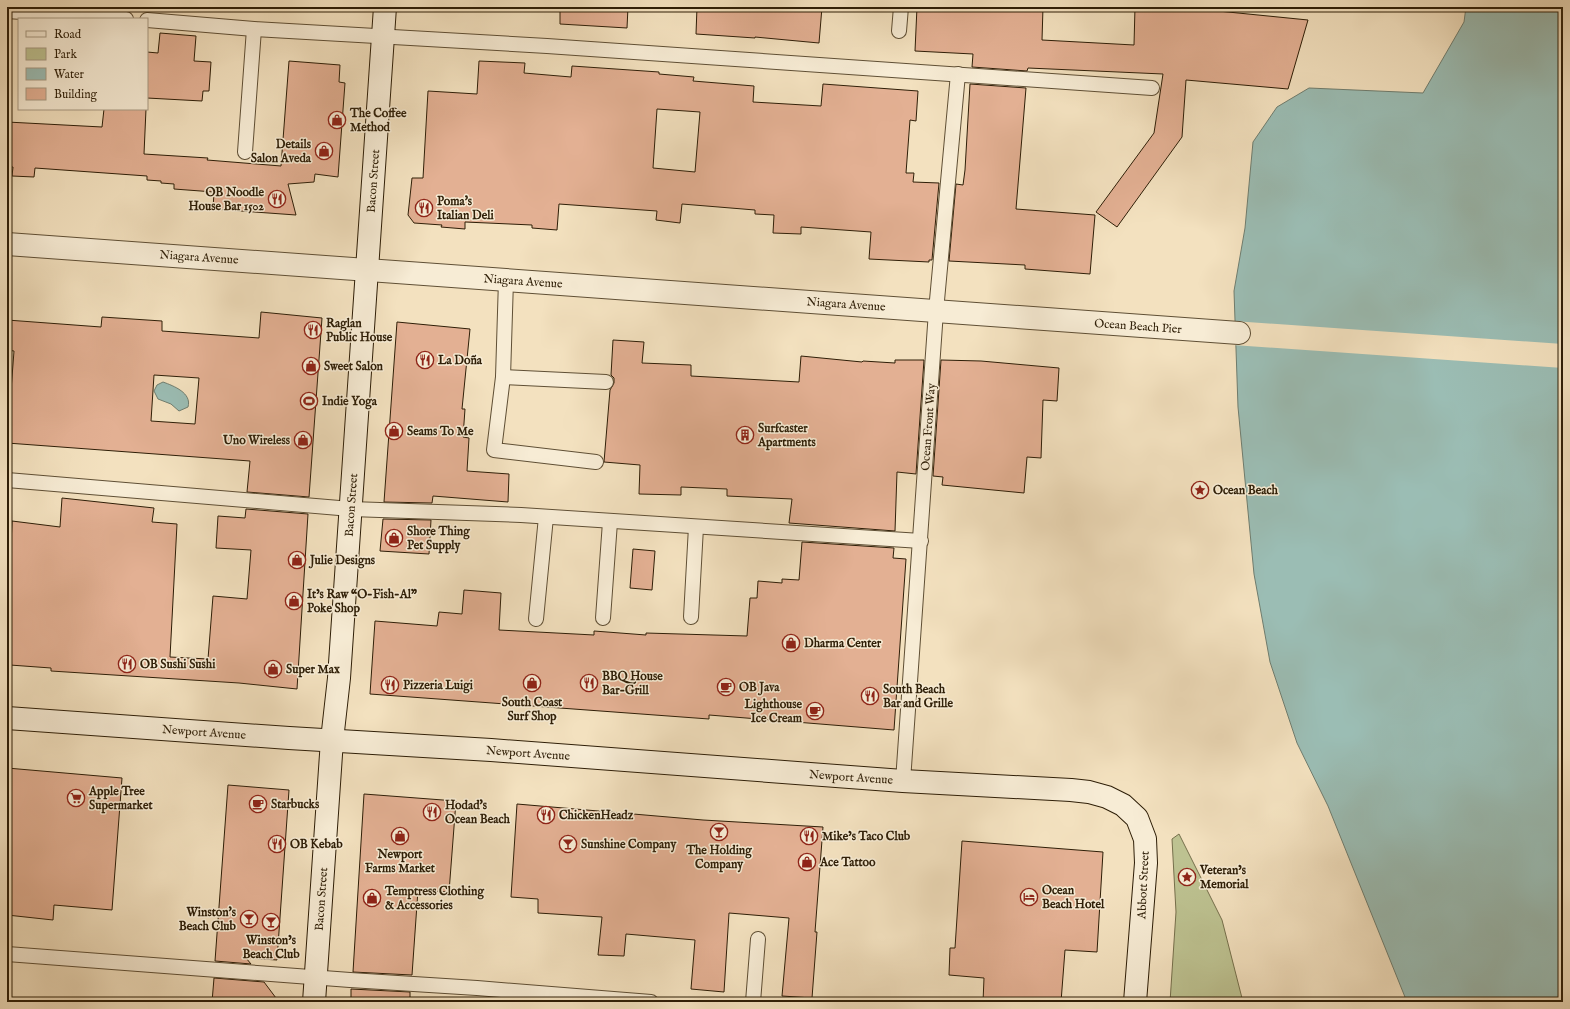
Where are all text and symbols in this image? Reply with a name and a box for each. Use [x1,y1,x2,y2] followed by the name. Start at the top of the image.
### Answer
[18,18,148,110] legend
[54,27,82,42] text: Road
[54,47,77,62] text: Park
[54,67,85,82] text: Water
[54,87,98,102] text: Building
[349,106,407,135] place label: The Coffee Method
[327,110,347,130] shop icon: The Coffee Method
[251,137,312,166] place label: Details Salon Aveda
[314,141,334,161] shop icon: Details Salon Aveda
[364,149,383,213] street label: Bacon Street
[188,185,264,214] place label: OB Noodle House Bar 1502
[267,189,287,209] restaurant icon: OB Noodle House Bar 1502
[437,194,494,223] place label: Poma's Italian Deli
[414,198,434,218] restaurant icon: Poma's Italian Deli
[159,247,240,268] street label: Niagara Avenue
[483,271,564,292] street label: Niagara Avenue
[806,294,887,315] street label: Niagara Avenue
[326,316,393,345] place label: Raglan Public House
[1094,316,1183,337] street label: Ocean Beach Pier
[303,320,323,340] restaurant icon: Raglan Public House
[415,350,435,370] restaurant icon: La Doña
[437,353,483,368] place label: La Doña
[301,356,321,376] shop icon: Sweet Salon
[324,359,384,374] place label: Sweet Salon
[918,383,939,471] street label: Ocean Front Way
[299,391,319,411] sports icon: Indie Yoga
[322,394,378,410] place label: Indie Yoga
[384,421,404,441] shop icon: Seams To Me
[757,421,817,451] place label: Surfcaster Apartments
[407,424,474,439] place label: Seams To Me
[735,425,755,445] building icon: Surfcaster Apartments
[293,430,313,450] shop icon: Uno Wireless
[222,433,291,448] place label: Uno Wireless
[342,473,361,537] street label: Bacon Street
[1190,480,1210,500] place icon: Ocean Beach
[1213,483,1279,498] place label: Ocean Beach
[407,524,470,554] place label: Shore Thing Pet Supply
[384,528,404,548] shop icon: Shore Thing Pet Supply
[287,550,307,570] shop icon: Julie Designs
[308,553,376,569] place label: Julie Designs
[307,587,417,617] place label: It’s Raw “O-Fish-Al” Poke Shop
[284,591,304,611] shop icon: It’s Raw “O-Fish-Al” Poke Shop
[781,633,801,653] shop icon: Dharma Center
[804,636,882,651] place label: Dharma Center
[117,654,137,674] restaurant icon: OB Sushi Sushi
[140,657,216,672] place label: OB Sushi Sushi
[263,659,283,679] shop icon: Super Max
[286,662,340,678] place label: Super Max
[602,669,663,698] place label: BBQ House Bar-Grill
[522,673,542,693] shop icon: South Coast Surf Shop
[579,673,599,693] restaurant icon: BBQ House Bar-Grill
[380,675,400,695] restaurant icon: Pizzeria Luigi
[716,677,736,697] cafe icon: OB Java
[403,678,474,694] place label: Pizzeria Luigi
[739,680,780,696] place label: OB Java
[883,682,953,711] place label: South Beach Bar and Grille
[860,686,880,706] restaurant icon: South Beach Bar and Grille
[502,695,563,725] place label: South Coast Surf Shop
[744,697,803,726] place label: Lighthouse Ice Cream
[805,701,825,721] cafe icon: Lighthouse Ice Cream
[161,722,247,744] street label: Newport Avenue
[485,743,571,765] street label: Newport Avenue
[808,767,894,789] street label: Newport Avenue
[88,784,153,814] place label: Apple Tree Supermarket
[66,788,86,808] supermarket icon: Apple Tree Supermarket
[248,794,268,814] cafe icon: Starbucks
[271,797,320,812] place label: Starbucks
[445,798,511,827] place label: Hodad's Ocean Beach
[422,802,442,822] restaurant icon: Hodad's Ocean Beach
[536,805,556,825] restaurant icon: ChickenHeadz
[559,808,634,823] place label: ChickenHeadz
[709,822,729,842] bar icon: The Holding Company
[390,826,410,846] shop icon: Newport Farms Market
[799,826,819,846] restaurant icon: Mike’s Taco Club
[822,829,911,844] place label: Mike’s Taco Club
[267,834,287,854] restaurant icon: OB Kebab
[558,834,578,854] bar icon: Sunshine Company
[290,837,343,852] place label: OB Kebab
[581,837,677,853] place label: Sunshine Company
[685,843,752,873] place label: The Holding Company
[365,847,436,876] place label: Newport Farms Market
[1134,851,1153,920] street label: Abbott Street
[797,852,817,872] shop icon: Ace Tattoo
[819,855,876,870] place label: Ace Tattoo
[1199,863,1249,892] place label: Veteran’s Memorial
[312,867,331,931] street label: Bacon Street
[1177,867,1197,887] place icon: Veteran’s Memorial
[1042,883,1105,912] place label: Ocean Beach Hotel
[384,884,484,913] place label: Temptress Clothing & Accessories
[1019,887,1039,907] hotel icon: Ocean Beach Hotel
[362,888,382,908] shop icon: Temptress Clothing & Accessories
[179,905,237,934] place label: Winston's Beach Club
[239,909,259,929] bar icon: Winston's Beach Club
[261,912,281,932] bar icon: Winston’s Beach Club
[242,933,300,962] place label: Winston’s Beach Club

